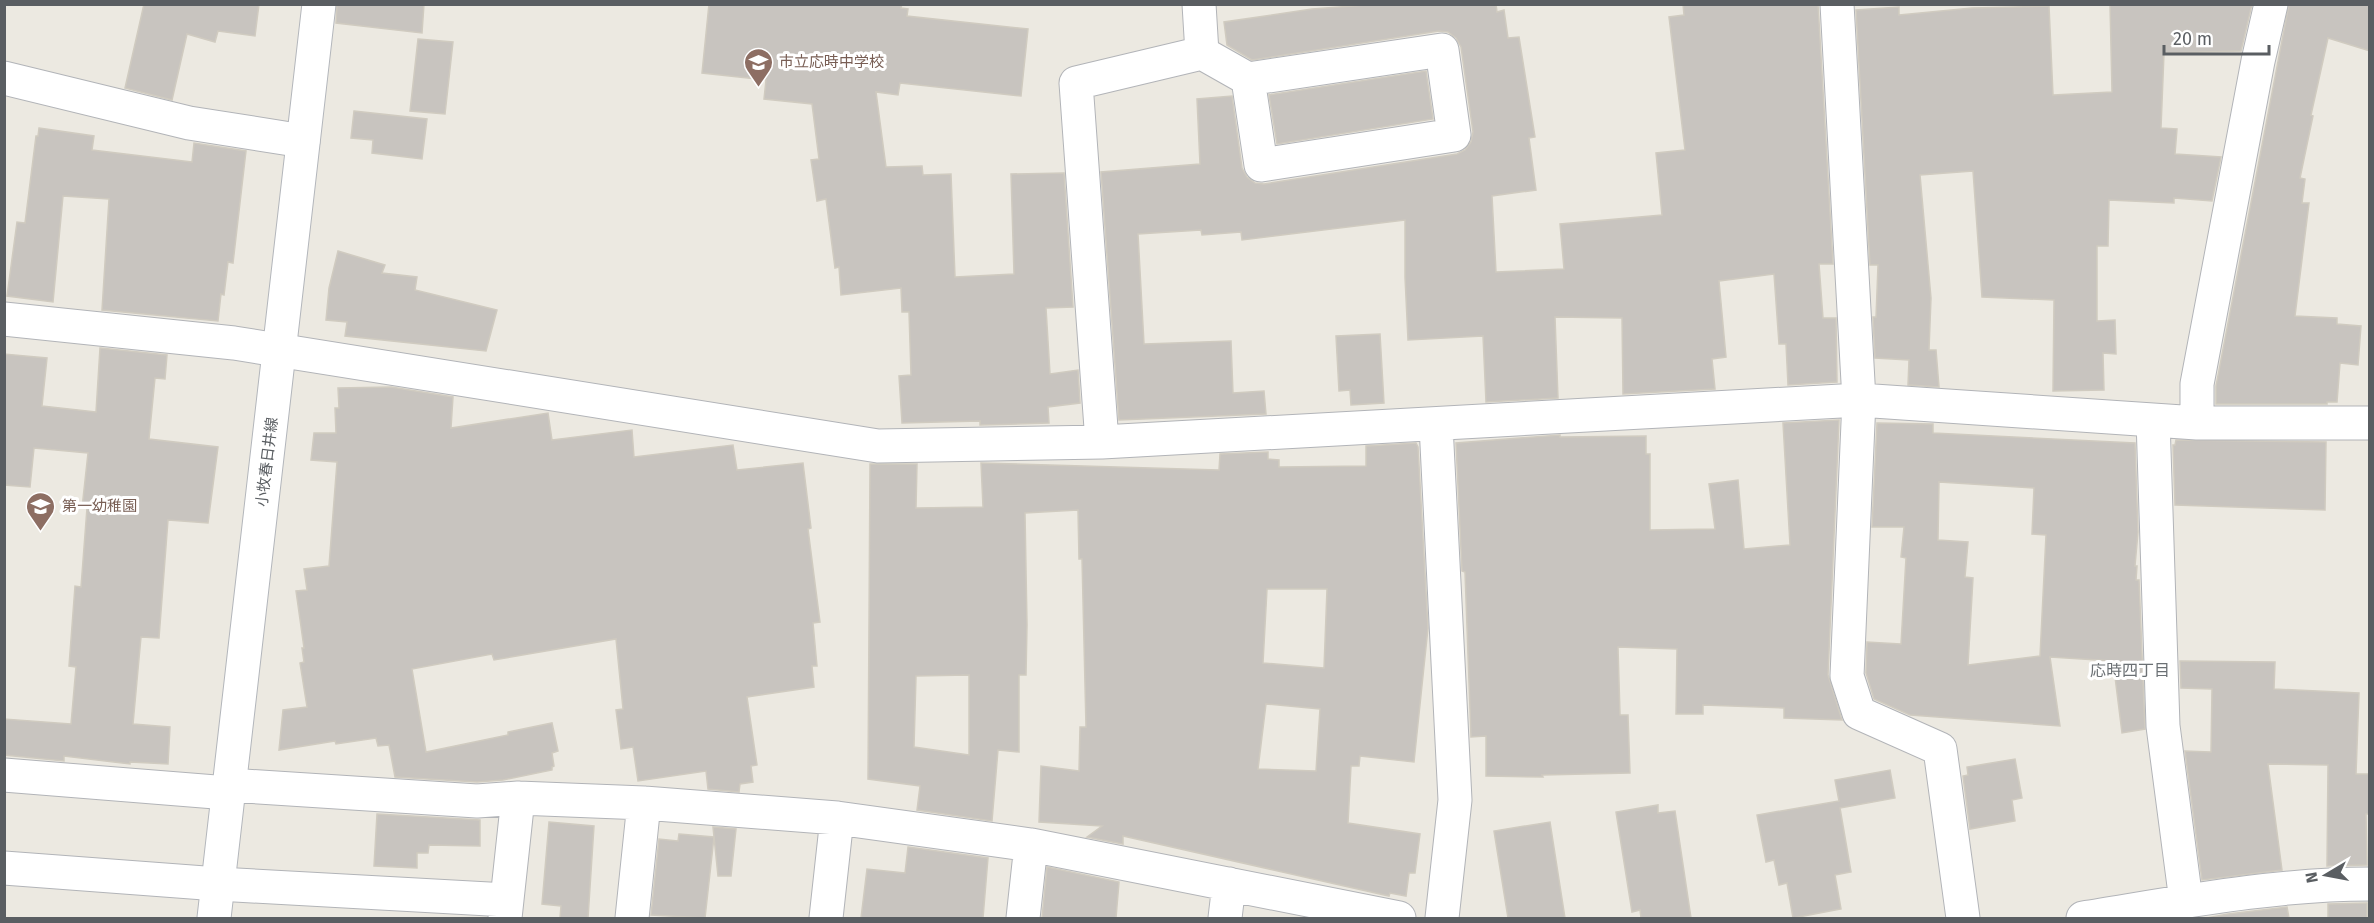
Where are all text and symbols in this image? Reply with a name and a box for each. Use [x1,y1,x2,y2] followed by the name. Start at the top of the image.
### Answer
[2164,18,2269,56] scale bar
[2173,28,2212,50] text: 20 m
[742,46,774,88] school or university icon: 市立応時中学校
[779,53,884,71] place label: 市立応時中学校
[253,416,281,508] street label: 小牧春日井線
[25,490,57,532] school or university icon: 第一幼稚園
[62,497,137,515] place label: 第一幼稚園
[2090,661,2170,680] district label: 応時四丁目
[2296,845,2356,905] north arrow
[2301,871,2322,884] text: N

